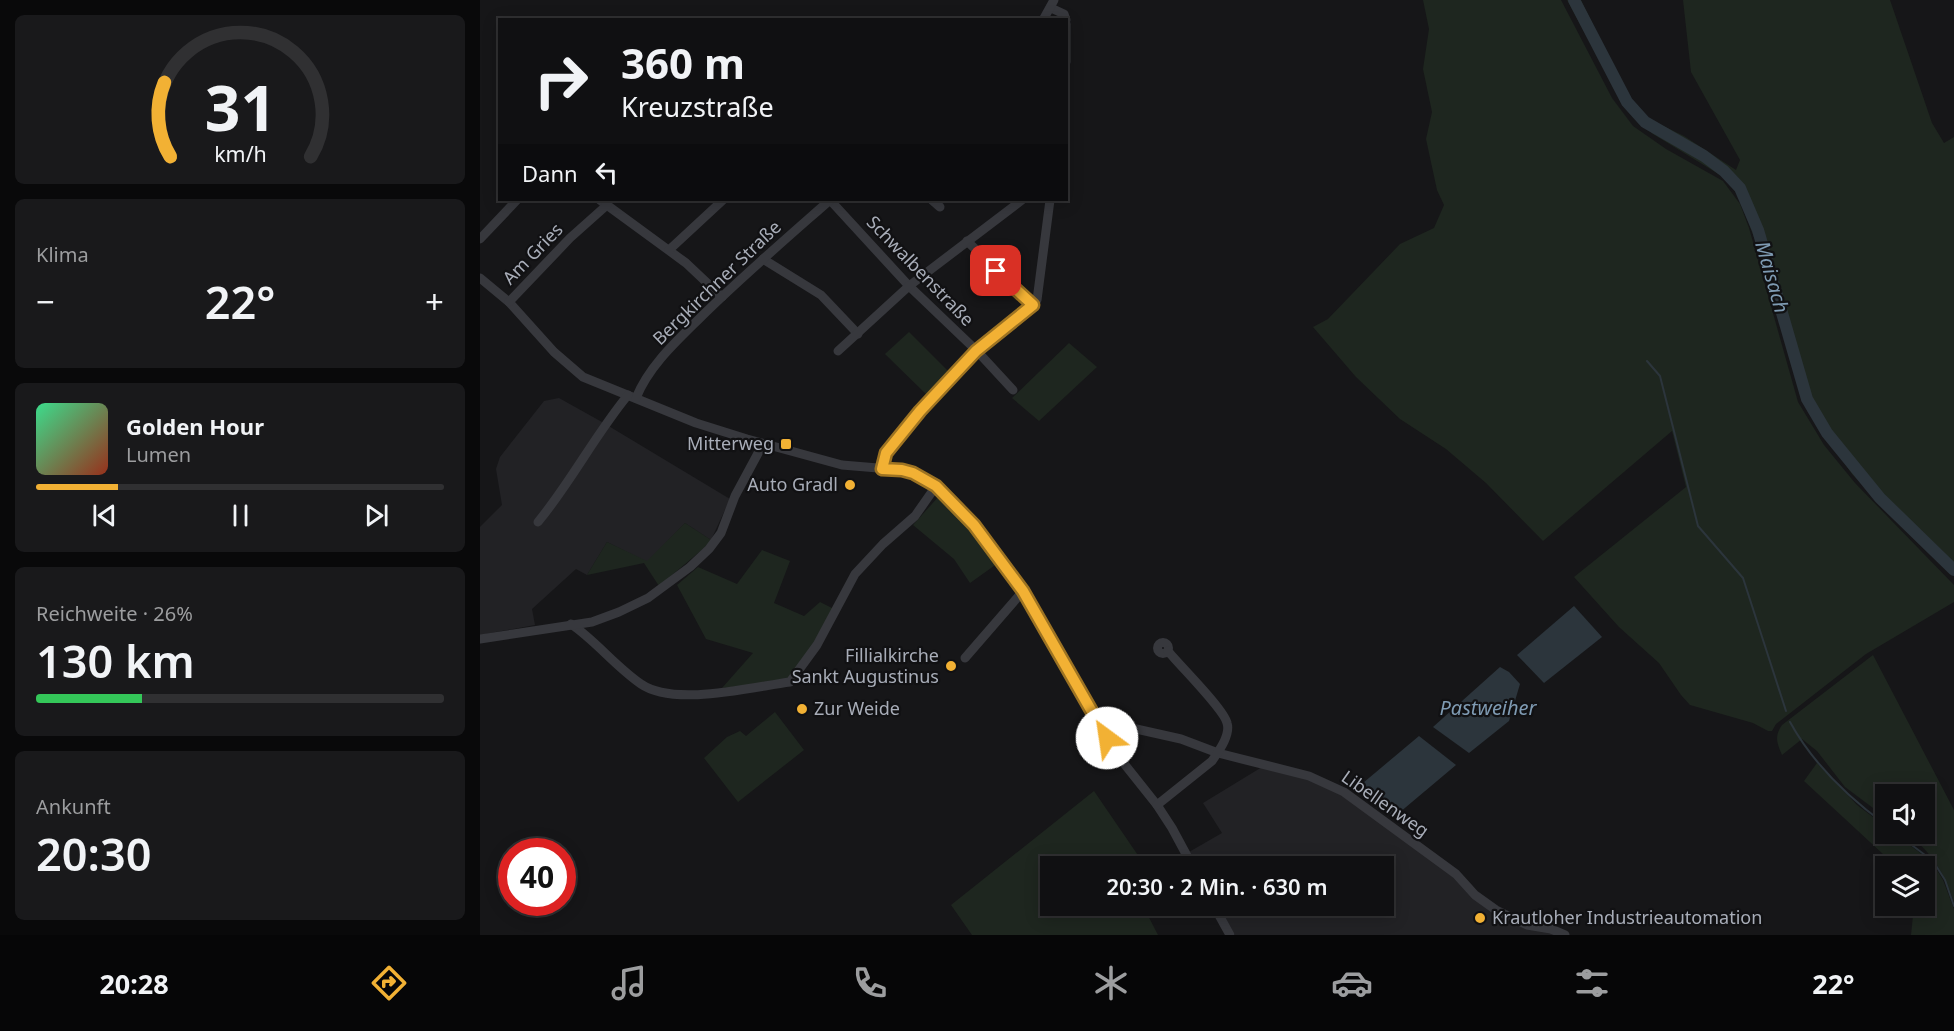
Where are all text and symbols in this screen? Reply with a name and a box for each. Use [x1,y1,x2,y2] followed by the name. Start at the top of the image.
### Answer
[621,34,745,91] text: 360 m
[522,42,600,120] icon: right
[204,64,276,149] text: 31
[621,88,774,125] text: Kreuzstraße
[214,139,266,168] text: km/h
[590,156,623,189] icon: left
[522,158,578,188] text: Dann
[862,210,980,331] street label: Schwalbenstraße
[647,215,786,350] street label: Bergkirchner Straße
[497,217,568,289] street label: Am Gries
[1749,238,1796,316] water label: Maisach
[36,241,89,268] text: Klima
[970,245,1021,296] pin
[979,254,1012,287] icon: arrive
[205,271,275,332] text: 22°
[36,279,55,324] text: −
[425,279,444,324] text: +
[126,411,264,441] text: Golden Hour
[687,431,774,455] place label: Mitterweg
[779,437,793,451] marker: Mitterweg
[126,441,191,468] text: Lumen
[747,472,838,496] place label: Auto Gradl
[843,478,857,492] marker: Auto Gradl
[88,499,121,532] icon: previous
[224,499,257,532] icon: pause
[360,499,393,532] icon: next
[36,600,193,627] text: Reichweite · 26%
[36,630,195,691] text: 130 km
[792,643,939,688] place label: Fillialkirche Sankt Augustinus
[944,659,958,673] marker: Fillialkirche Sankt Augustinus
[1439,694,1538,721] water label: Pastweiher
[814,696,900,720] place label: Zur Weide
[795,702,809,716] marker: Zur Weide
[1075,706,1139,770] position arrow
[1337,764,1434,842] street label: Libellenweg
[1875,784,1935,916] map controls
[1875,784,1935,844] button: sound
[36,793,111,820] text: Ankunft
[36,823,151,884] text: 20:30
[498,838,576,916] speed limit sign: 40
[1875,856,1935,916] button: layers
[1106,871,1328,901] text: 20:30 · 2 Min. · 630 m
[1492,905,1762,929] place label: Krautloher Industrieautomation
[1473,911,1487,925] marker: Krautloher Industrieautomation
[368,962,410,1004] icon: directions
[608,962,650,1004] icon: music
[849,962,891,1004] icon: phone
[1090,962,1132,1004] icon: climate
[1331,962,1373,1004] icon: car
[1571,962,1613,1004] icon: filters
[99,965,169,1002] text: 20:28
[1812,965,1855,1002] text: 22°

